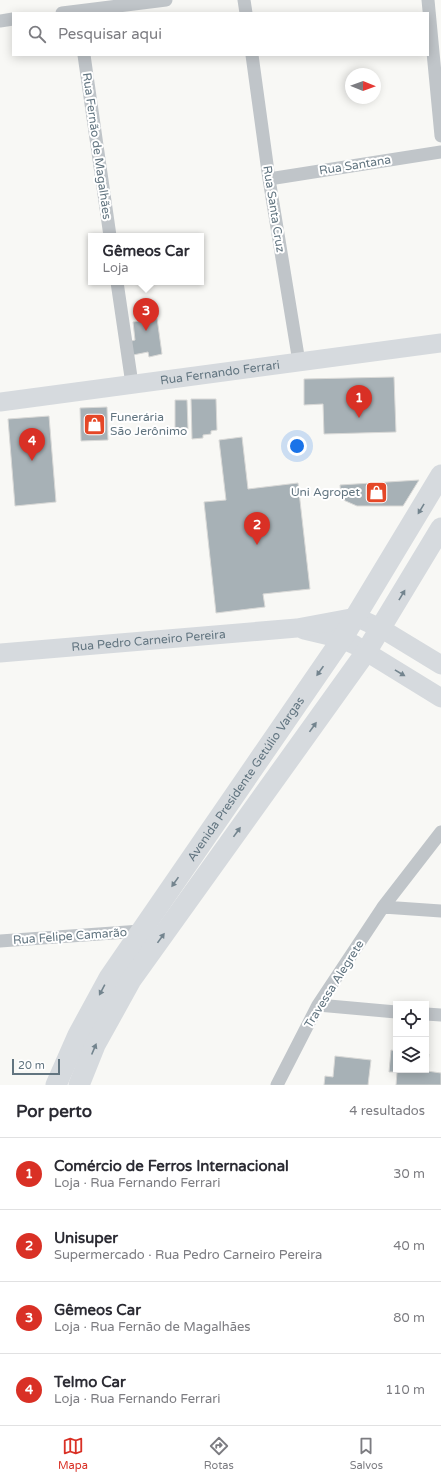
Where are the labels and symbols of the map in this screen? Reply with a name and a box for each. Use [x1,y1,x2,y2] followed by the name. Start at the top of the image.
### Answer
[345,68,381,104] north arrow
[80,72,114,221] street label: Rua Fernão de Magalhães
[318,152,392,178] street label: Rua Santana
[260,165,288,253] street label: Rua Santa Cruz
[133,298,159,331] pin: 3
[159,358,281,387] street label: Rua Fernando Ferrari
[346,385,372,418] pin: 1
[110,410,187,438] place label: Funerária São Jerônimo
[81,411,107,437] shop icon: Funerária São Jerônimo
[19,428,45,461] pin: 4
[287,436,307,456] your location
[363,479,389,505] shop icon: Uni Agropet
[291,485,360,499] place label: Uni Agropet
[417,504,425,514] one-way arrow
[244,512,270,545] pin: 2
[398,589,405,601] one-way arrow
[71,627,226,654] street label: Rua Pedro Carneiro Pereira
[316,666,324,676] one-way arrow
[394,669,406,676] one-way arrow
[184,694,307,864] street label: Avenida Presidente Getúlio Vargas
[309,722,317,732] one-way arrow
[233,827,241,838] one-way arrow
[171,877,179,887] one-way arrow
[13,925,127,947] street label: Rua Felipe Camarão
[157,933,165,943] one-way arrow
[301,937,367,1031] street label: Travessa Alegrete
[99,984,106,996] one-way arrow
[91,1042,97,1054] one-way arrow
[12,1057,60,1076] scale bar

